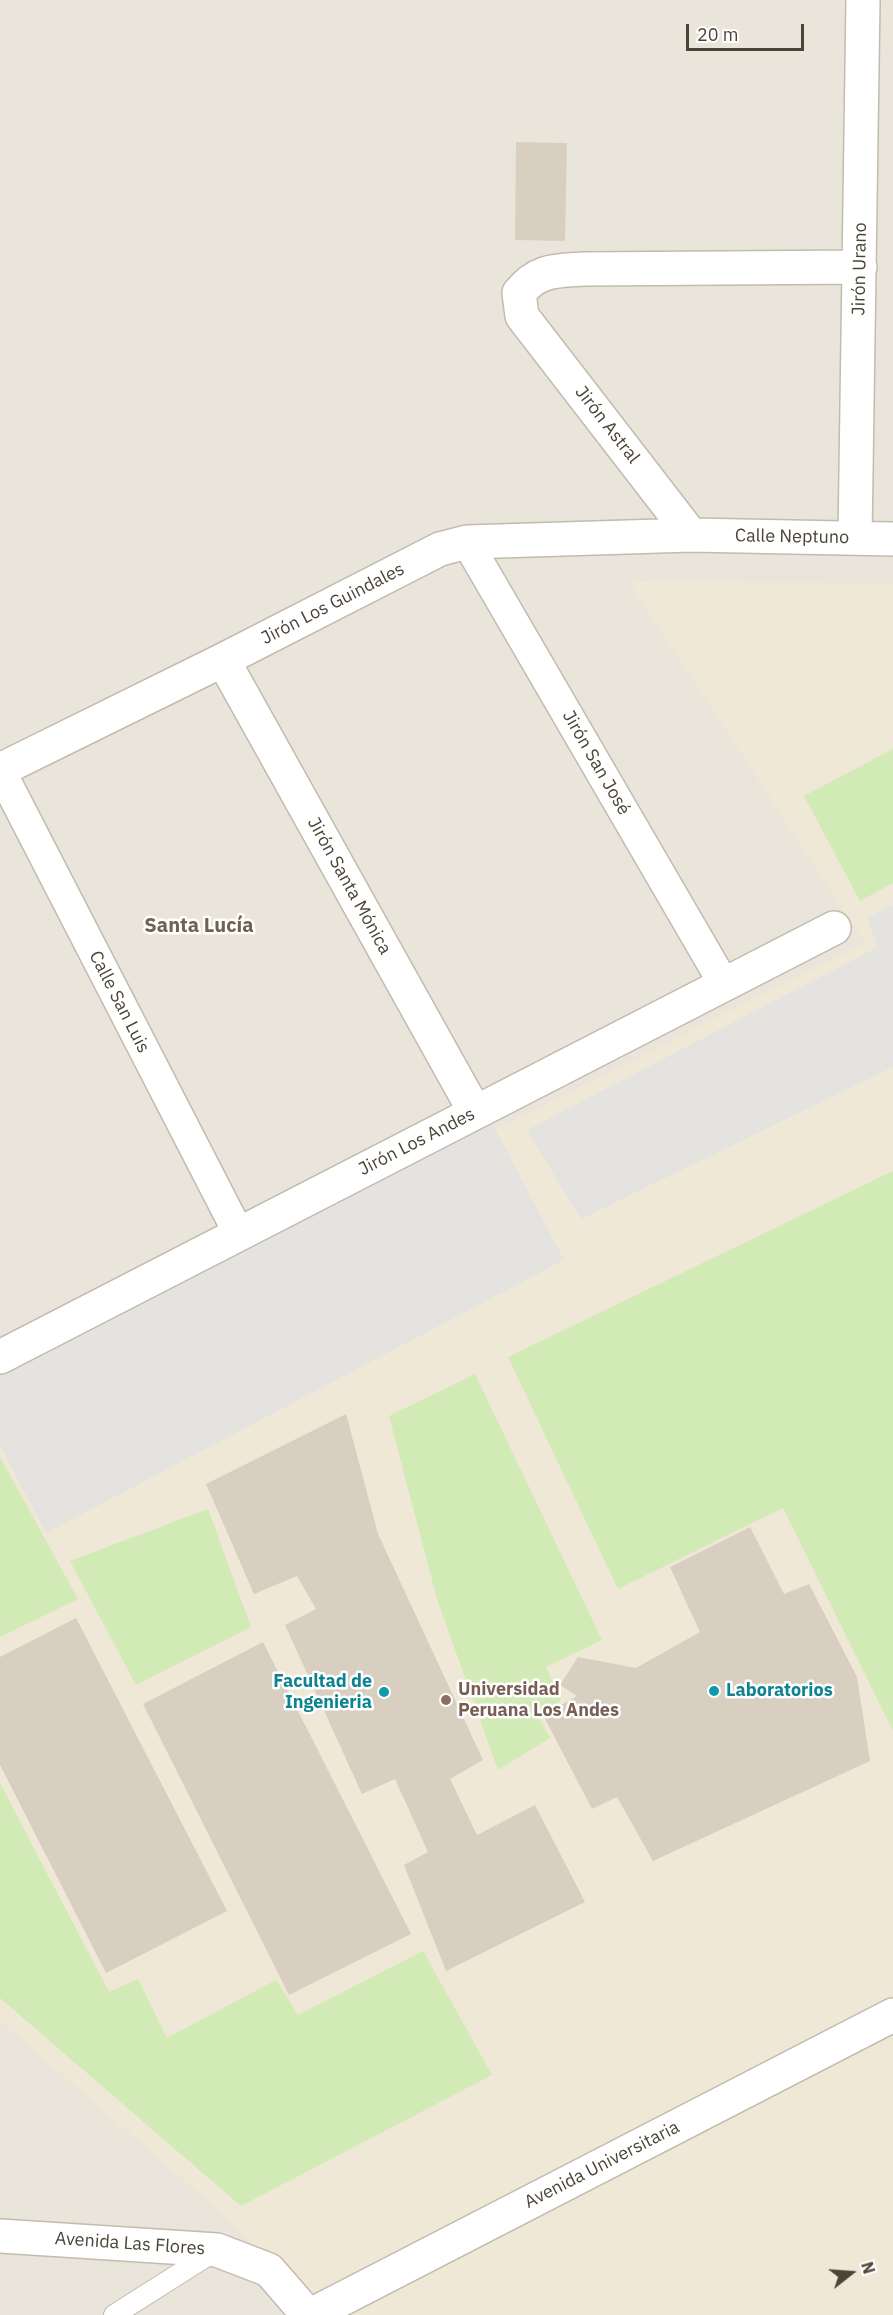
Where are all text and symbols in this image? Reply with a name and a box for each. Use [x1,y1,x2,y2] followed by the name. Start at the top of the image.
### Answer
[689,12,808,50] scale bar
[697,23,739,46] text: 20 m
[848,222,872,316] street label: Jirón Urano
[570,382,644,468] street label: Jirón Astral
[735,525,849,549] street label: Calle Neptuno
[258,559,408,649] street label: Jirón Los Guindales
[557,707,635,819] street label: Jirón San José
[302,814,396,958] street label: Jirón Santa Mónica
[144,914,254,938] district label: Santa Lucía
[84,947,154,1057] street label: Calle San Luis
[355,1103,479,1181] street label: Jirón Los Andes
[273,1671,372,1714] place label: Facultad de Ingenieria
[458,1679,619,1722] place label: Universidad Peruana Los Andes
[726,1680,833,1702] place label: Laboratorios
[707,1684,721,1698] marker: Laboratorios
[377,1685,391,1699] marker: Facultad de Ingenieria
[439,1693,453,1707] marker: Universidad Peruana Los Andes
[521,2117,683,2213] street label: Avenida Universitaria
[54,2228,206,2260] street label: Avenida Las Flores
[821,2243,881,2303] north arrow
[857,2259,879,2276] text: N

